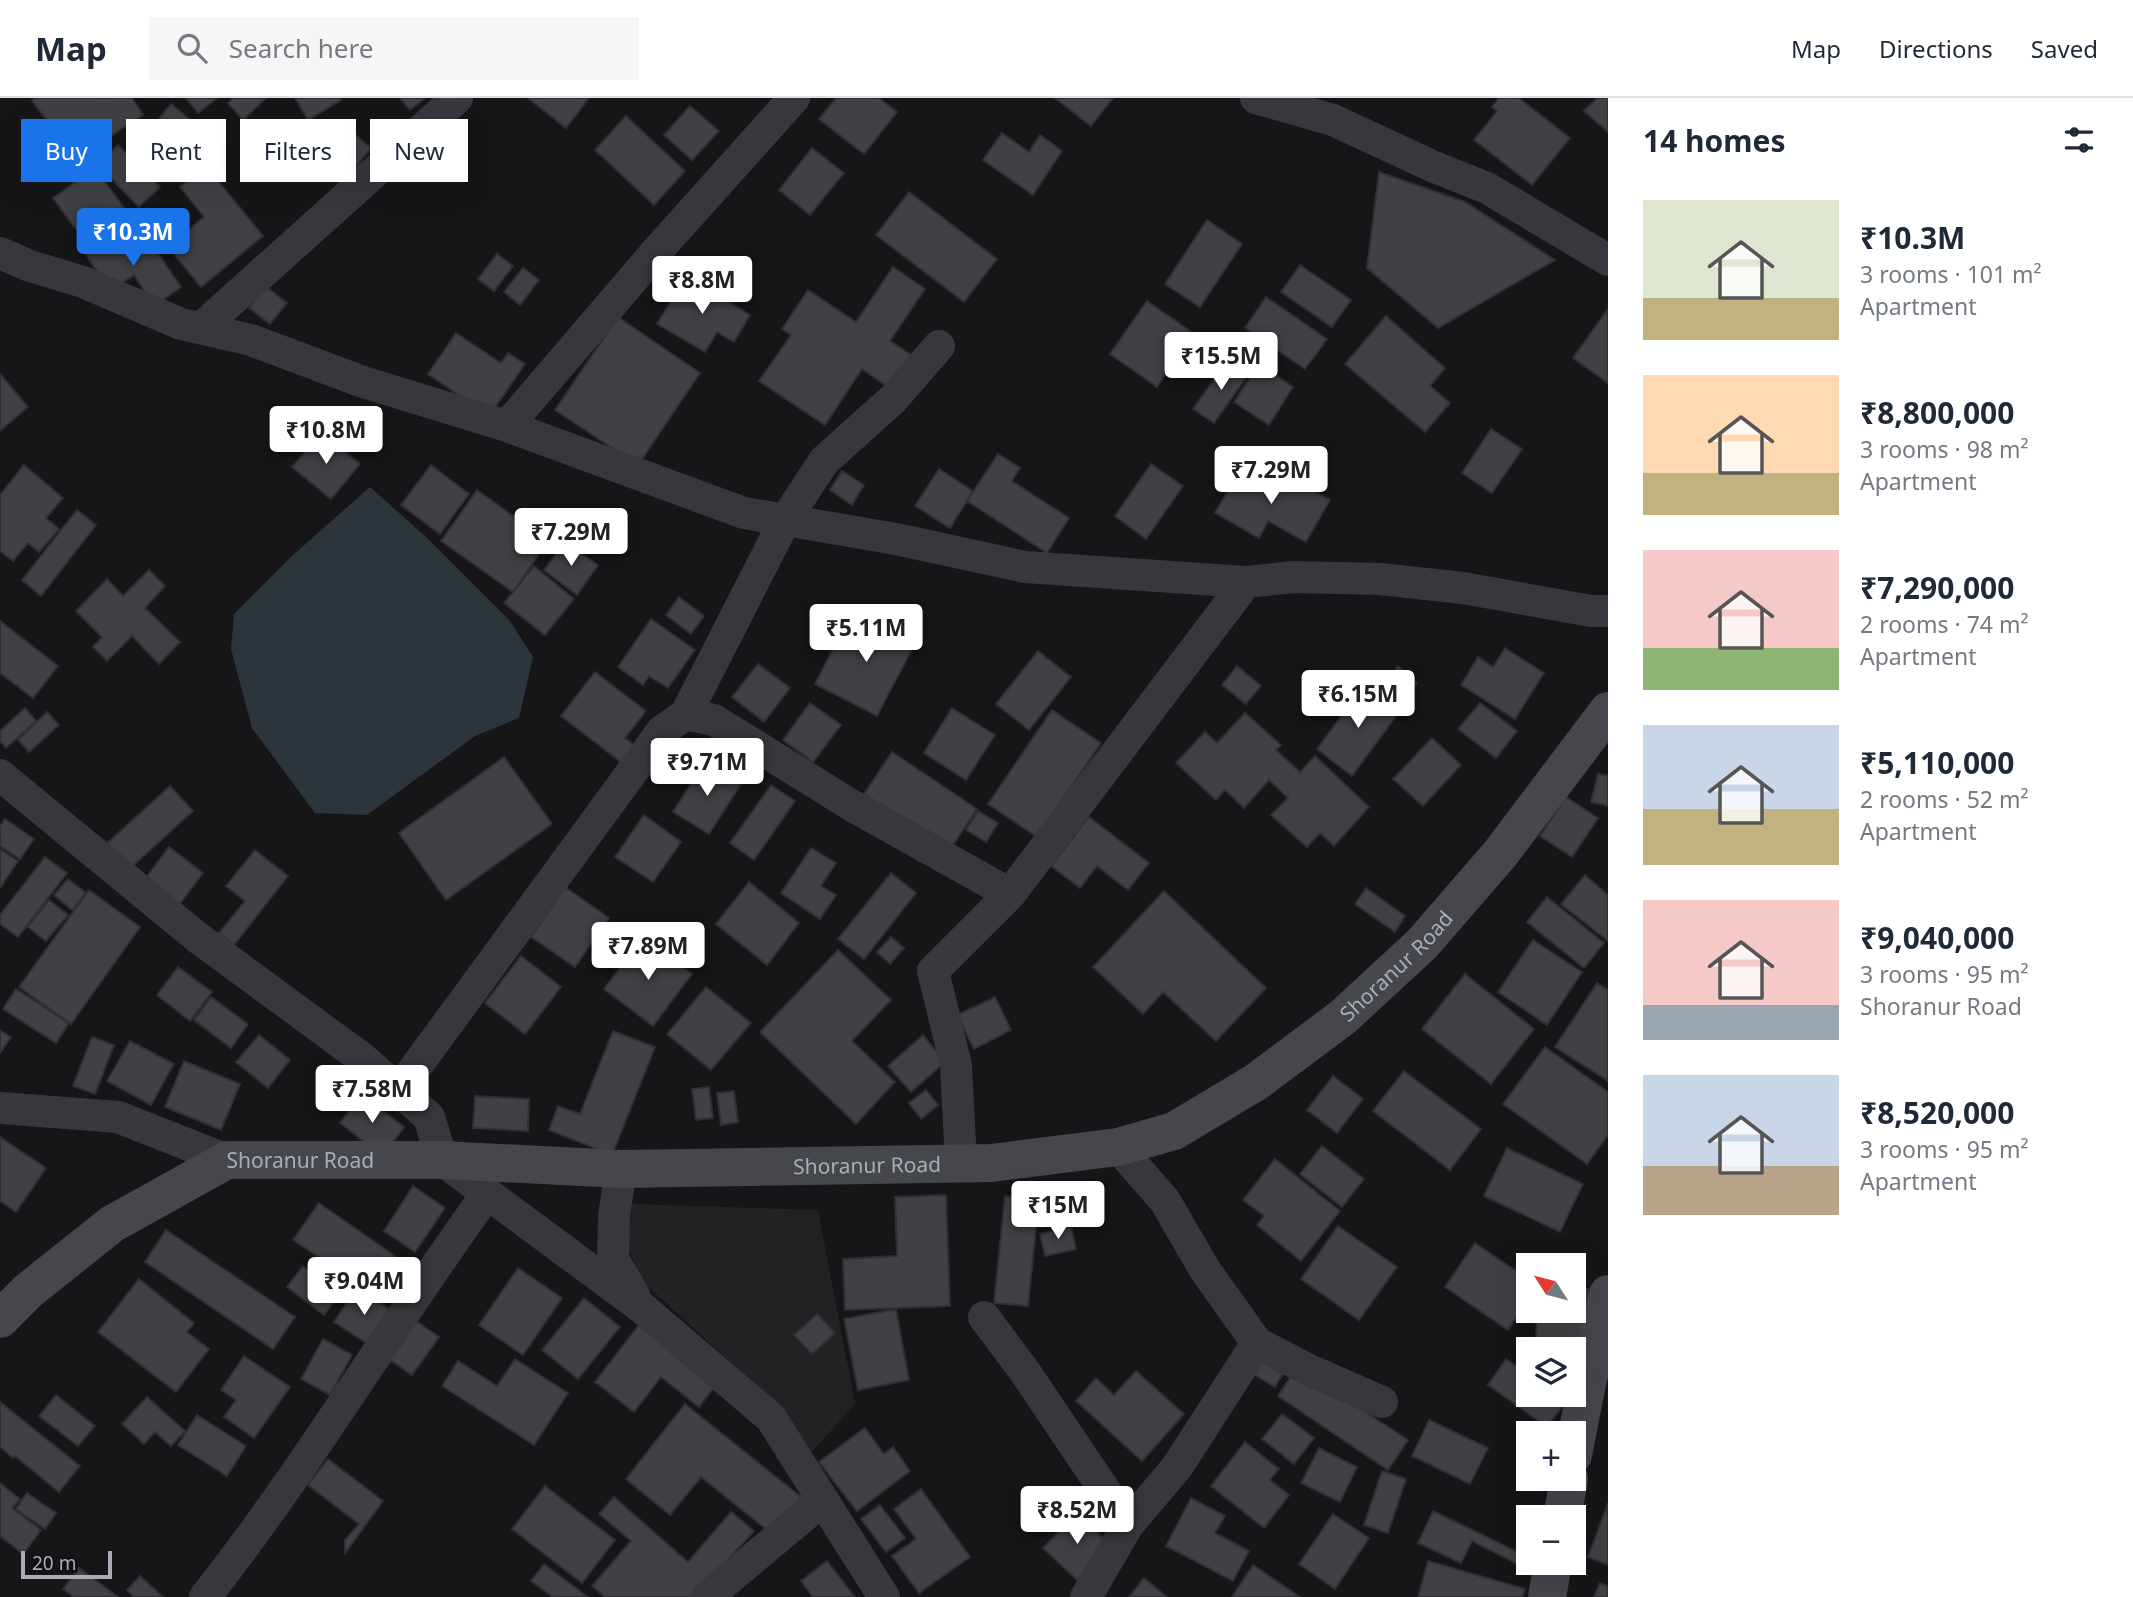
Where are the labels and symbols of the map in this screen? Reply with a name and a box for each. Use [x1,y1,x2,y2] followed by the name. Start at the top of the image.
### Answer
[76,208,190,268] pin: ₹10.3M
[653,256,751,316] pin: ₹8.8M
[1164,332,1278,392] pin: ₹15.5M
[269,406,383,466] pin: ₹10.8M
[1214,446,1328,506] pin: ₹7.29M
[514,508,628,568] pin: ₹7.29M
[809,604,923,664] pin: ₹5.11M
[1301,670,1415,730] pin: ₹6.15M
[650,738,764,798] pin: ₹9.71M
[1333,905,1459,1027] street label: Shoranur Road
[591,922,705,982] pin: ₹7.89M
[315,1066,429,1125] pin: ₹7.58M
[226,1146,374,1174] street label: Shoranur Road
[793,1150,941,1180] street label: Shoranur Road
[1017,1182,1099,1241] pin: ₹15M
[1516,1253,1586,1323] north arrow
[307,1258,421,1317] pin: ₹9.04M
[1020,1486,1134,1546] pin: ₹8.52M
[21,1548,112,1580] scale bar

